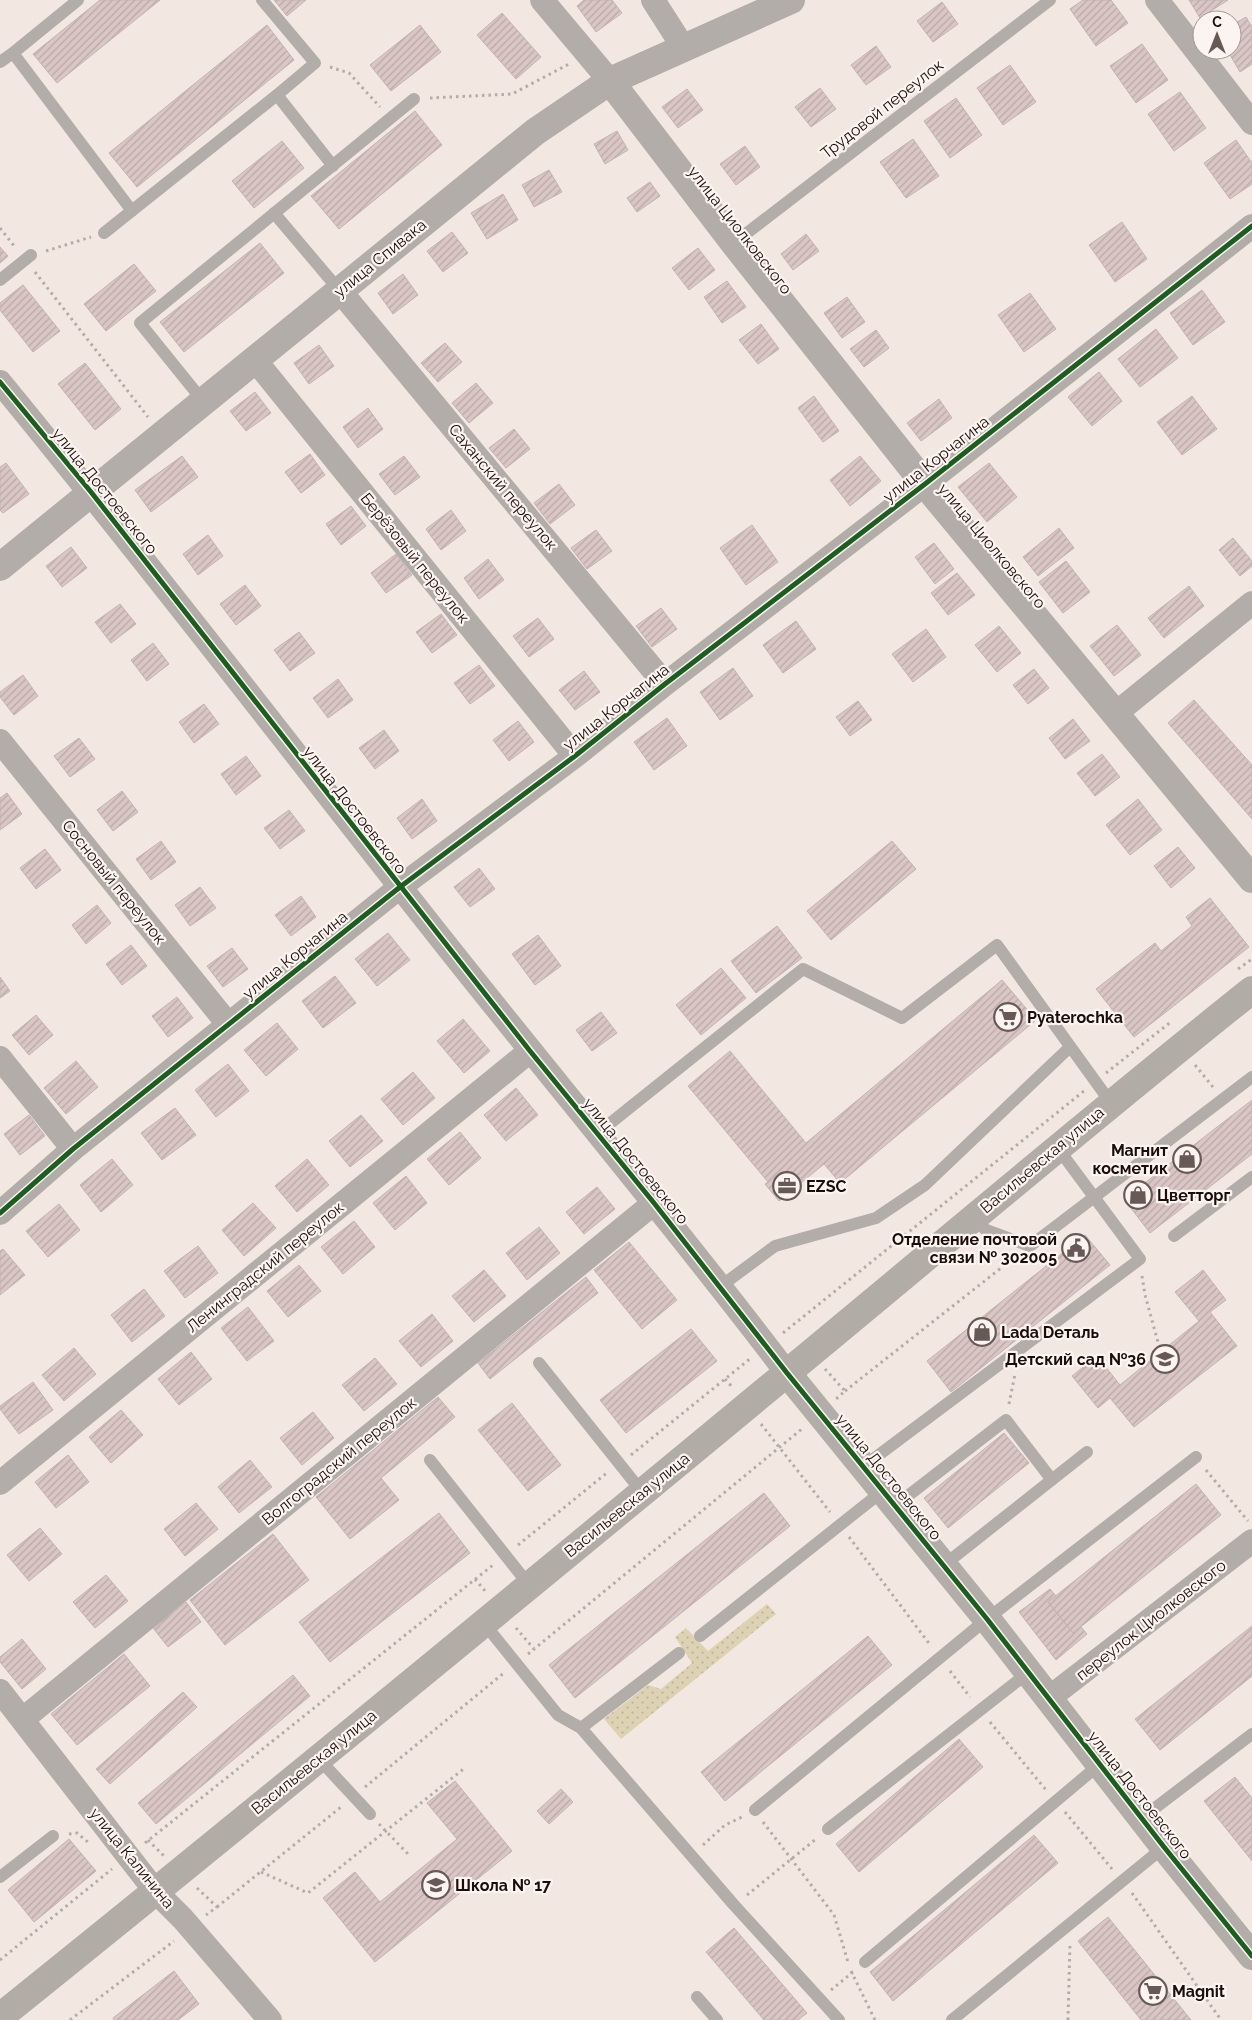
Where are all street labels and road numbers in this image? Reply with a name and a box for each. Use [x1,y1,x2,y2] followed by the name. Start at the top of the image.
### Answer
[817,55,947,163] street label: Трудовой переулок
[684,162,796,298] street label: улица Циолковского
[330,215,430,301] street label: улица Спивака
[879,412,993,506] street label: улица Корчагина
[445,420,561,554] street label: Саханский переулок
[48,424,162,558] street label: улица Достоевского
[934,480,1050,612] street label: улица Циолковского
[357,489,473,627] street label: Берёзовый переулок
[559,660,673,754] street label: улица Корчагина
[299,742,411,878] street label: улица Достоевского
[58,816,170,948] street label: Сосновый переулок
[239,907,351,1003] street label: улица Корчагина
[579,1094,693,1228] street label: улица Достоевского
[976,1103,1108,1217] street label: Васильевская улица
[183,1198,347,1336] street label: Ленинградский переулок
[258,1393,420,1529] street label: Волгоградский переулок
[832,1410,946,1544] street label: улица Достоевского
[561,1449,693,1561] street label: Васильевская улица
[1072,1555,1230,1685] street label: переулок Циолковского
[248,1706,380,1818] street label: Васильевская улица
[1084,1727,1196,1863] street label: улица Достоевского
[86,1804,178,1912] street label: улица Калинина

